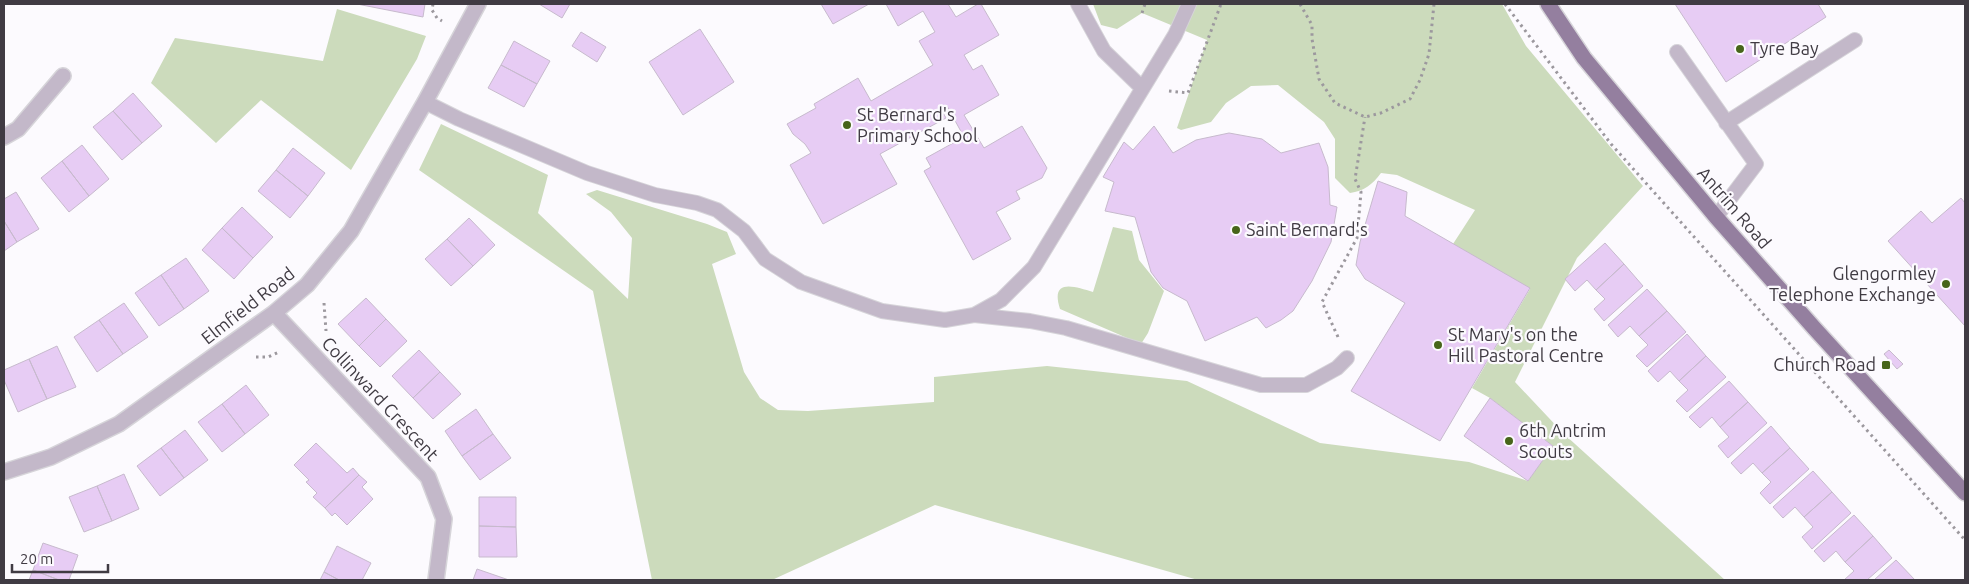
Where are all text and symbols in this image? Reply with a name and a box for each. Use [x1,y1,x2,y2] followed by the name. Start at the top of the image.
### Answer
[1750,38,1819,58] place label: Tyre Bay
[1734,43,1746,55] marker: Tyre Bay
[857,104,978,145] place label: St Bernard's Primary School
[841,119,853,131] marker: St Bernard's Primary School
[1694,163,1776,252] street label: Antrim Road
[1246,219,1368,239] place label: Saint Bernard's
[1230,224,1242,236] marker: Saint Bernard's
[197,263,298,348] street label: Elmfield Road
[1769,263,1936,304] place label: Glengormley Telephone Exchange
[1940,278,1952,290] marker: Glengormley Telephone Exchange
[1448,324,1604,365] place label: St Mary's on the Hill Pastoral Centre
[318,332,443,464] street label: Collinward Crescent
[1432,339,1444,351] marker: St Mary's on the Hill Pastoral Centre
[1773,354,1876,374] place label: Church Road
[1880,359,1892,371] marker: Church Road
[1519,420,1606,461] place label: 6th Antrim Scouts
[1503,435,1515,447] marker: 6th Antrim Scouts
[12,542,109,574] scale bar
[20,550,53,567] text: 20 m

